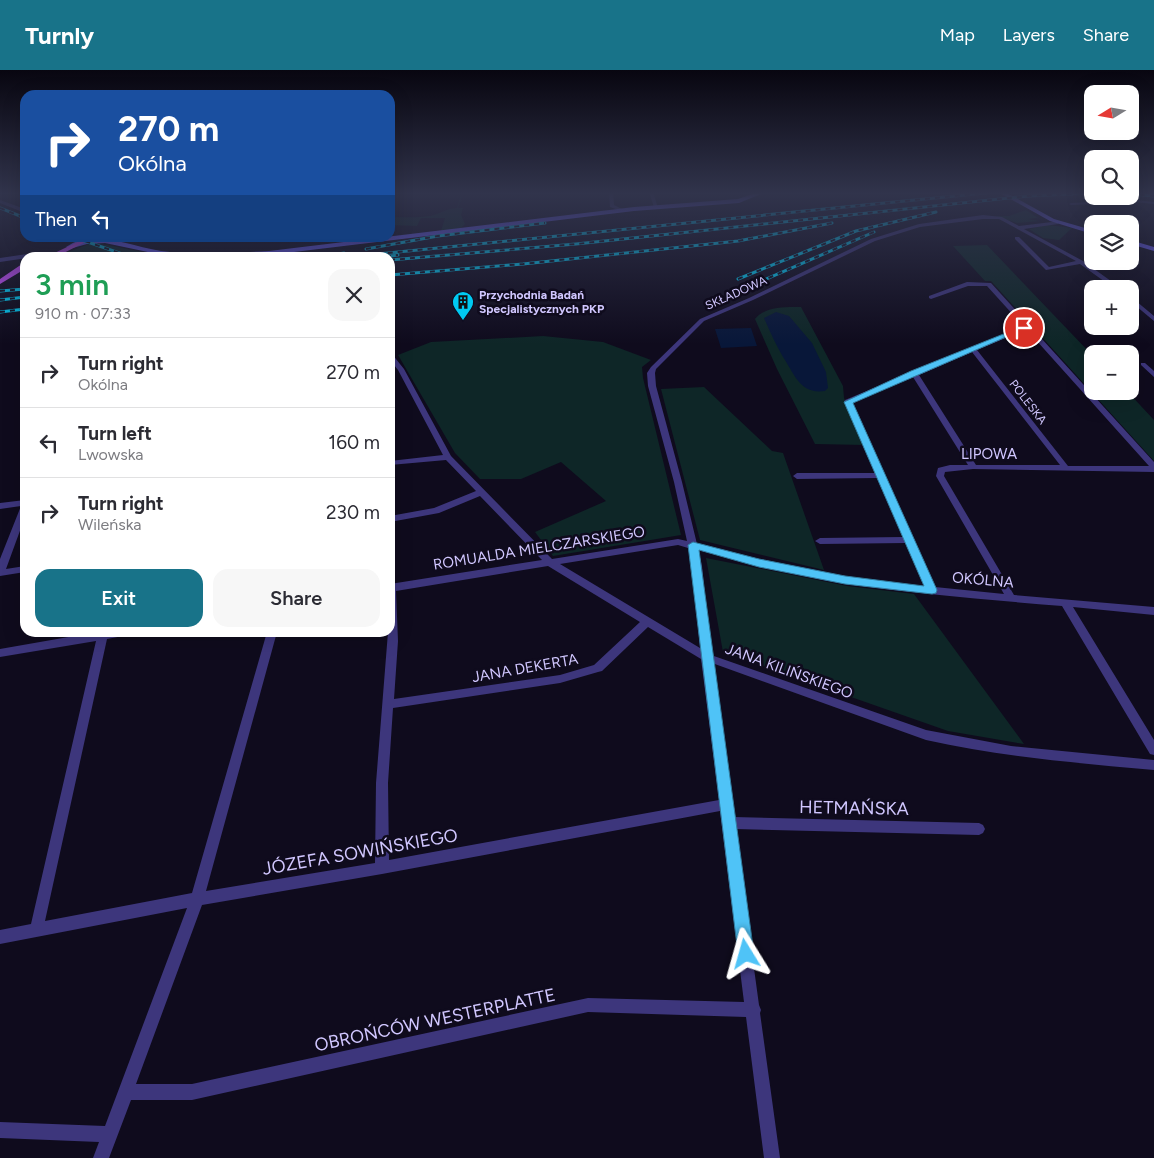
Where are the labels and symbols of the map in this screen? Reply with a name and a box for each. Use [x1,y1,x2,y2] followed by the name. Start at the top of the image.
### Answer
[1084,85,1139,140] north arrow
[703,273,769,313] street label: SKŁADOWA
[479,288,605,316] place label: Przychodnia Badań Specjalistycznych PKP
[451,290,475,321] building icon: Przychodnia Badań Specjalistycznych PKP
[1003,307,1045,349] pin
[1006,377,1050,427] street label: POLESKA
[961,445,1017,463] street label: LIPOWA
[432,522,646,574] street label: ROMUALDA MIELCZARSKIEGO
[951,568,1015,592] street label: OKÓLNA
[723,640,855,702] street label: JANA KILIŃSKIEGO
[471,650,579,686] street label: JANA DEKERTA
[799,796,909,820] street label: HETMAŃSKA
[261,824,459,880] street label: JÓZEFA SOWIŃSKIEGO
[719,927,771,979] position arrow
[313,984,557,1056] street label: OBROŃCÓW WESTERPLATTE

